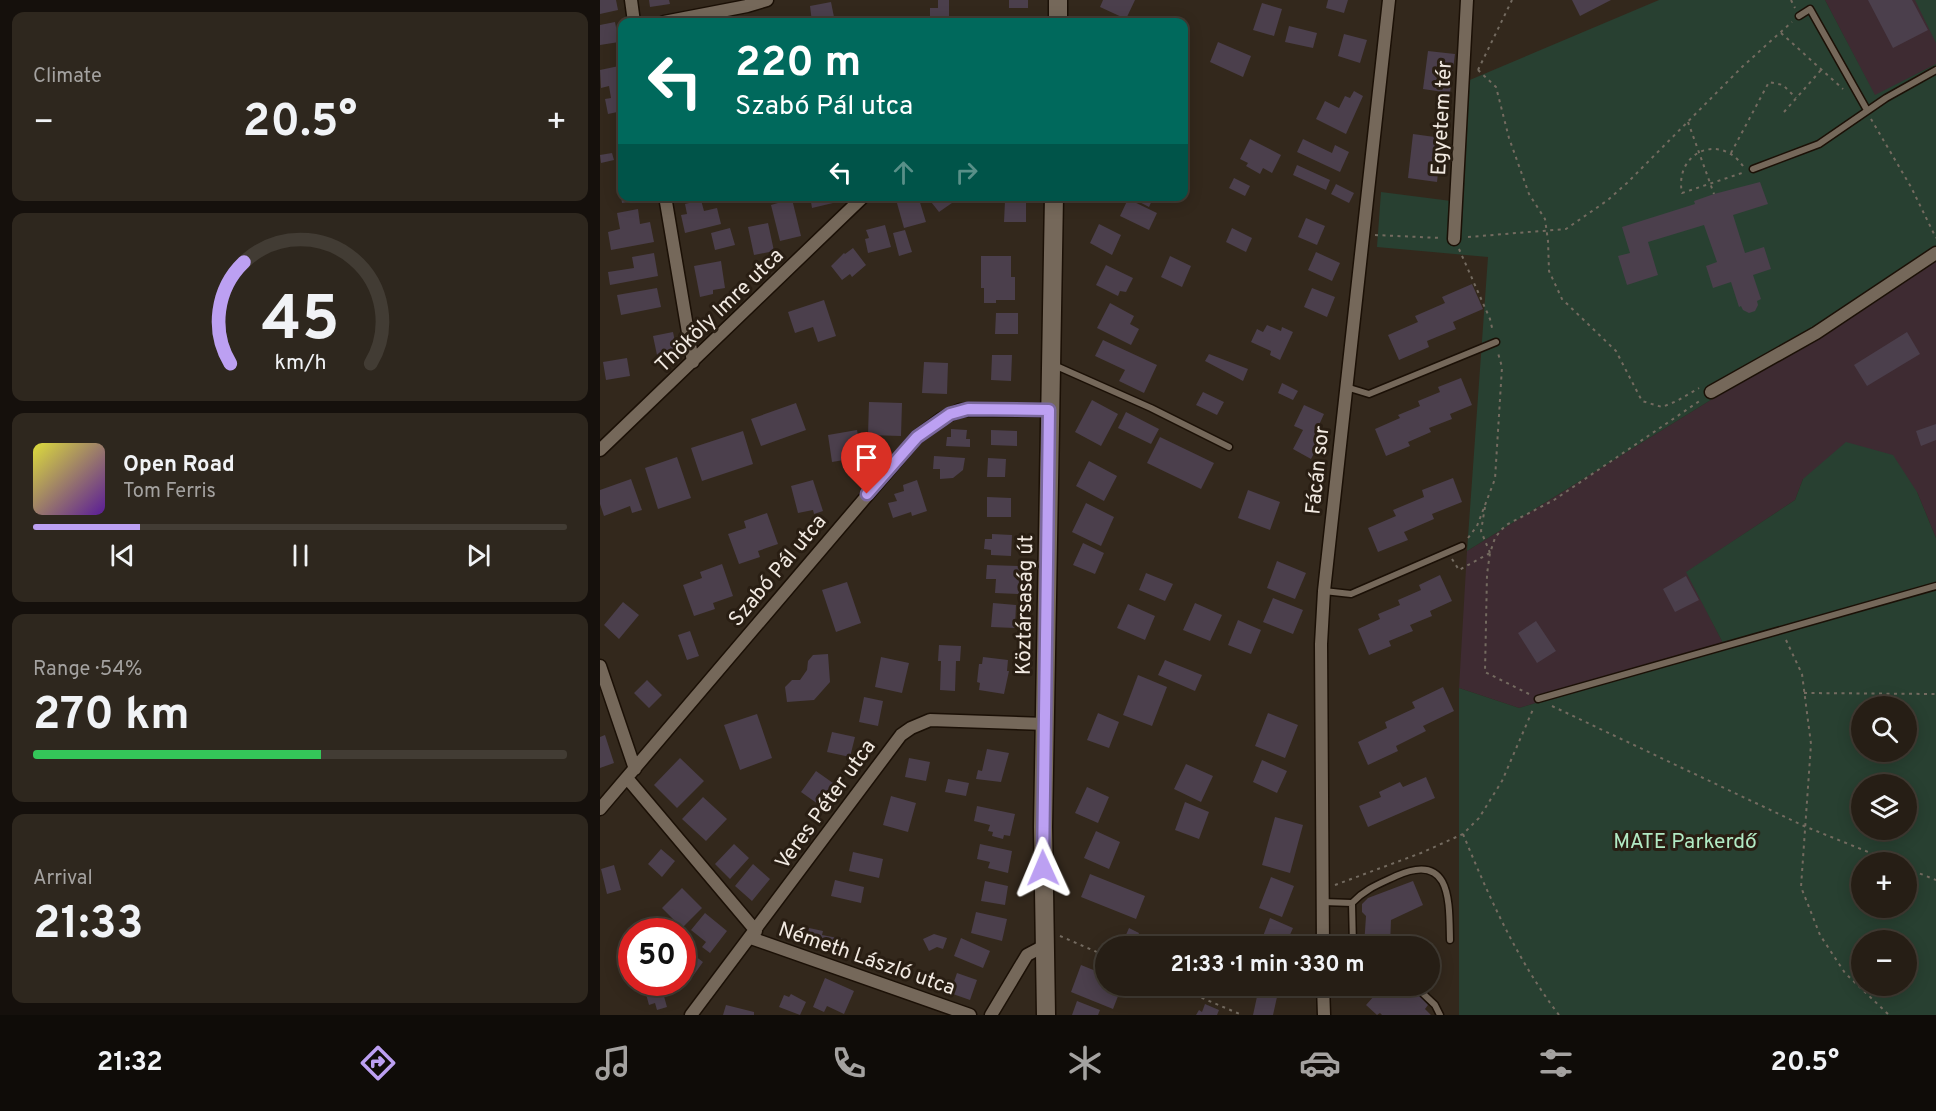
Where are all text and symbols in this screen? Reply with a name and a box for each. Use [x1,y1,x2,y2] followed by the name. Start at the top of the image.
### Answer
[735,38,861,91] text: 220 m
[636,42,714,120] icon: left
[1426,60,1459,176] street label: Egyetem tér
[33,64,102,90] text: Climate
[735,90,913,124] text: Szabó Pál utca
[243,95,357,152] text: 20.5°
[33,103,54,145] text: −
[546,103,567,145] text: +
[824,156,857,189] icon: left
[887,156,920,189] icon: ahead
[950,156,983,189] icon: right
[650,243,790,379] street label: Thököly Imre utca
[261,283,339,362] text: 45
[274,350,326,377] text: km/h
[1300,425,1337,516] street label: Fácán sor
[841,432,892,494] pin
[850,441,883,474] icon: arrive
[123,452,235,479] text: Open Road
[123,479,216,505] text: Tom Ferris
[723,509,833,633] street label: Szabó Pál utca
[1011,535,1040,676] street label: Köztársaság út
[106,539,139,572] icon: previous
[284,539,317,572] icon: pause
[462,539,495,572] icon: next
[33,657,142,683] text: Range · 54%
[33,688,190,745] text: 270 km
[1851,696,1917,996] map controls
[1851,696,1917,762] button: search
[770,734,883,875] street label: Veres Péter utca
[1851,774,1917,840] button: layers
[1613,829,1758,856] park label: MATE Parkerdő
[1011,836,1075,900] position arrow
[1851,852,1917,918] button: +
[33,866,93,892] text: Arrival
[33,897,143,954] text: 21:33
[774,916,959,1002] street label: Németh László utca
[618,918,696,996] speed limit sign: 50
[1851,930,1917,996] button: −
[1170,952,1365,979] text: 21:33 · 1 min · 330 m
[357,1042,399,1084] icon: directions
[592,1042,634,1084] icon: music
[828,1042,870,1084] icon: phone
[1064,1042,1106,1084] icon: climate
[1299,1042,1341,1084] icon: car
[1535,1042,1577,1084] icon: filters
[97,1046,163,1080] text: 21:32
[1771,1046,1839,1080] text: 20.5°

